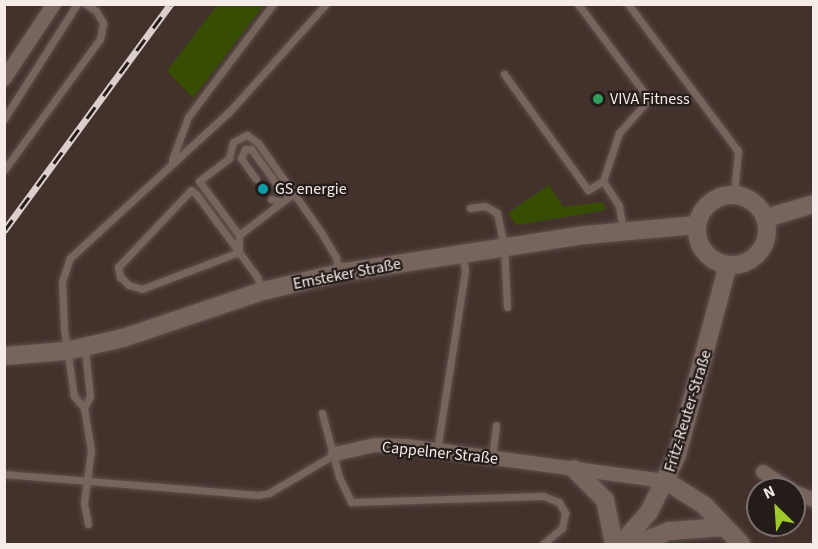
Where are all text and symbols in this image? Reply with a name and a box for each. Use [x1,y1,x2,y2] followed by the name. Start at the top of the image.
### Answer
[610,89,690,109] place label: VIVA Fitness
[591,92,605,106] marker: VIVA Fitness
[275,179,347,199] place label: GS energie
[256,182,270,196] marker: GS energie
[291,254,403,294] street label: Emsteker Straße
[660,348,716,474] street label: Fritz-Reuter-Straße
[381,437,499,469] street label: Cappelner Straße
[746,477,806,537] north arrow
[760,480,779,505] text: N

